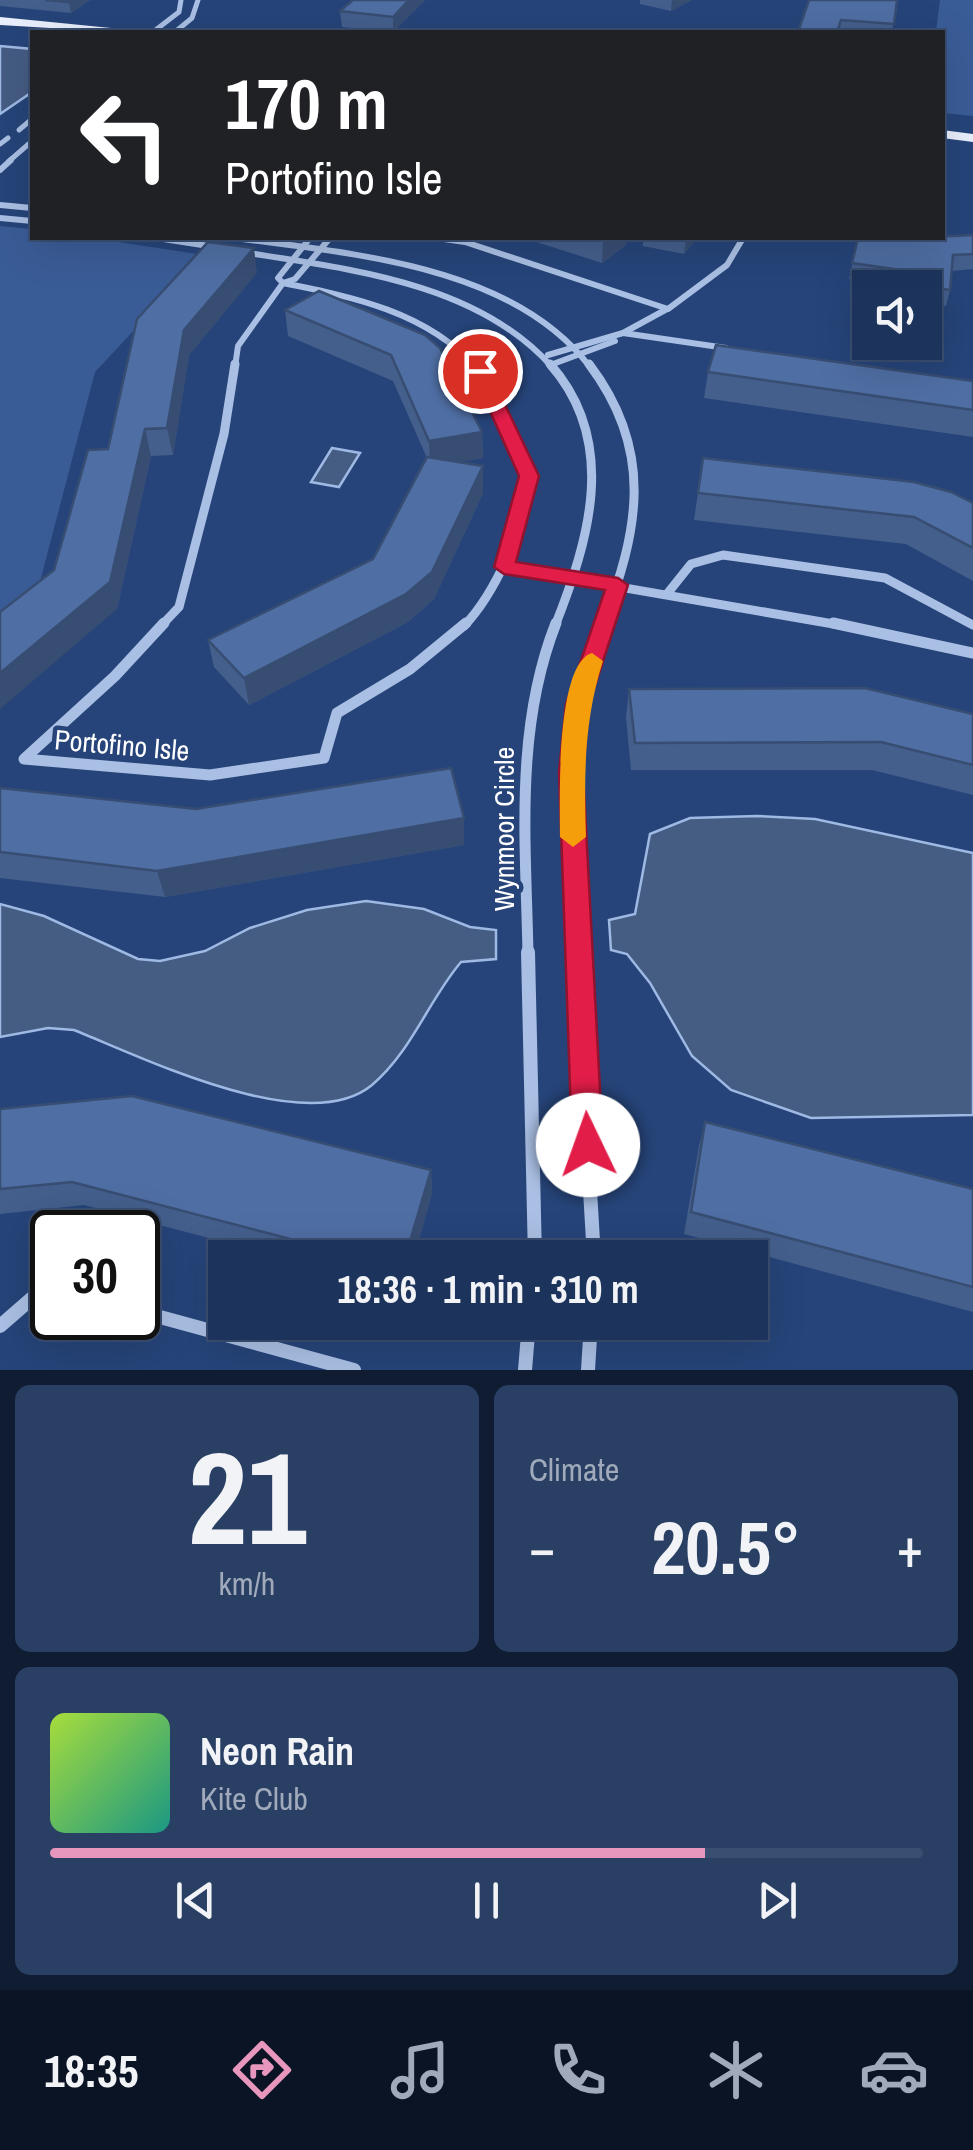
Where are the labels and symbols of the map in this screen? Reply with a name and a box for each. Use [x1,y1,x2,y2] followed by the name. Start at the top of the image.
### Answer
[438,329,523,414] pin
[53,720,191,770] street label: Portofino Isle
[485,747,523,911] street label: Wynmoor Circle
[536,1093,640,1197] position arrow
[30,1210,160,1340] speed limit sign: 30

